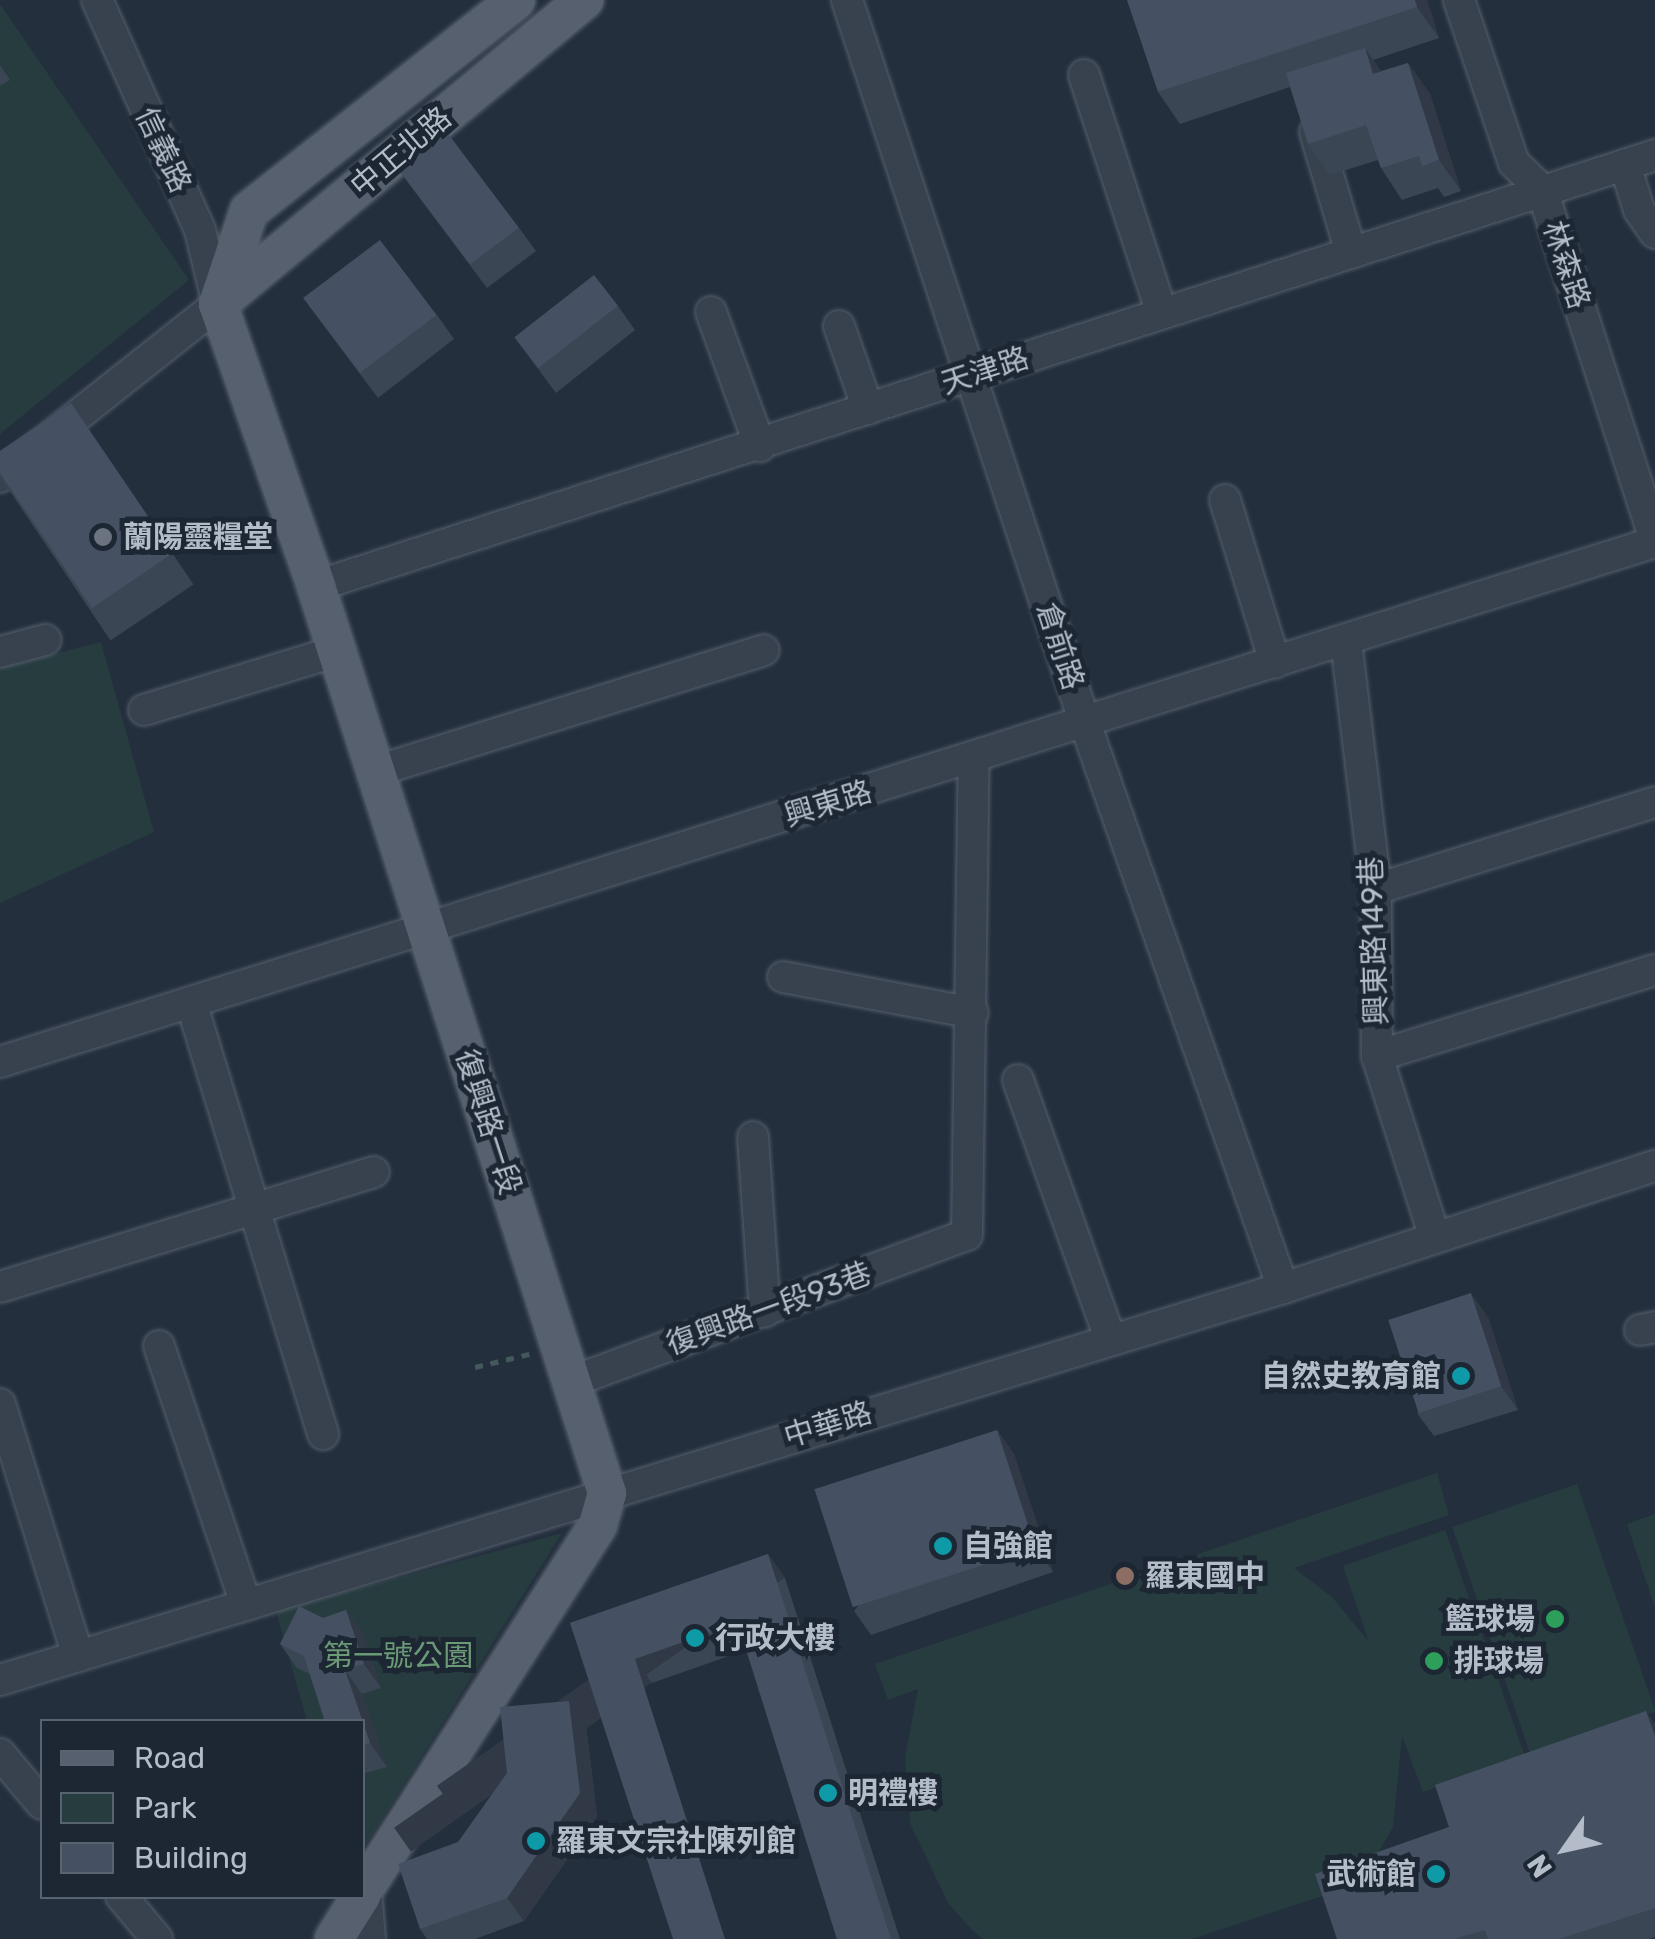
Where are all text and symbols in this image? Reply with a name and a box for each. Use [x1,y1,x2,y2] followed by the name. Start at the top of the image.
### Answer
[343,100,459,204] street label: 中正北路
[128,102,198,198] street label: 信義路
[1535,217,1597,313] street label: 林森路
[937,340,1033,402] street label: 天津路
[123,519,273,555] place label: 蘭陽靈糧堂
[92,526,114,548] marker: 蘭陽靈糧堂
[1029,598,1091,694] street label: 倉前路
[780,774,876,834] street label: 興東路
[1353,856,1395,1026] street label: 興東路149巷
[448,1045,528,1199] street label: 復興路一段
[662,1255,876,1363] street label: 復興路一段93巷
[1261,1358,1441,1394] place label: 自然史教育館
[1450,1365,1472,1387] marker: 自然史教育館
[780,1395,876,1455] street label: 中華路
[963,1528,1053,1564] place label: 自強館
[932,1535,954,1557] marker: 自強館
[1145,1558,1265,1594] place label: 羅東國中
[1114,1565,1136,1587] marker: 羅東國中
[1445,1601,1535,1637] place label: 籃球場
[1544,1608,1566,1630] marker: 籃球場
[715,1620,835,1656] place label: 行政大樓
[684,1627,706,1649] marker: 行政大樓
[323,1638,473,1674] park label: 第一號公園
[1454,1643,1544,1679] place label: 排球場
[1423,1650,1445,1672] marker: 排球場
[40,1719,365,1899] legend
[134,1740,205,1776] text: Road
[848,1775,938,1811] place label: 明禮樓
[817,1782,839,1804] marker: 明禮樓
[134,1790,196,1826] text: Park
[1515,1799,1615,1899] north arrow
[556,1823,796,1859] place label: 羅東文宗社陳列館
[525,1830,547,1852] marker: 羅東文宗社陳列館
[134,1840,248,1876] text: Building
[1520,1848,1559,1884] text: N
[1326,1856,1416,1892] place label: 武術館
[1425,1863,1447,1885] marker: 武術館

